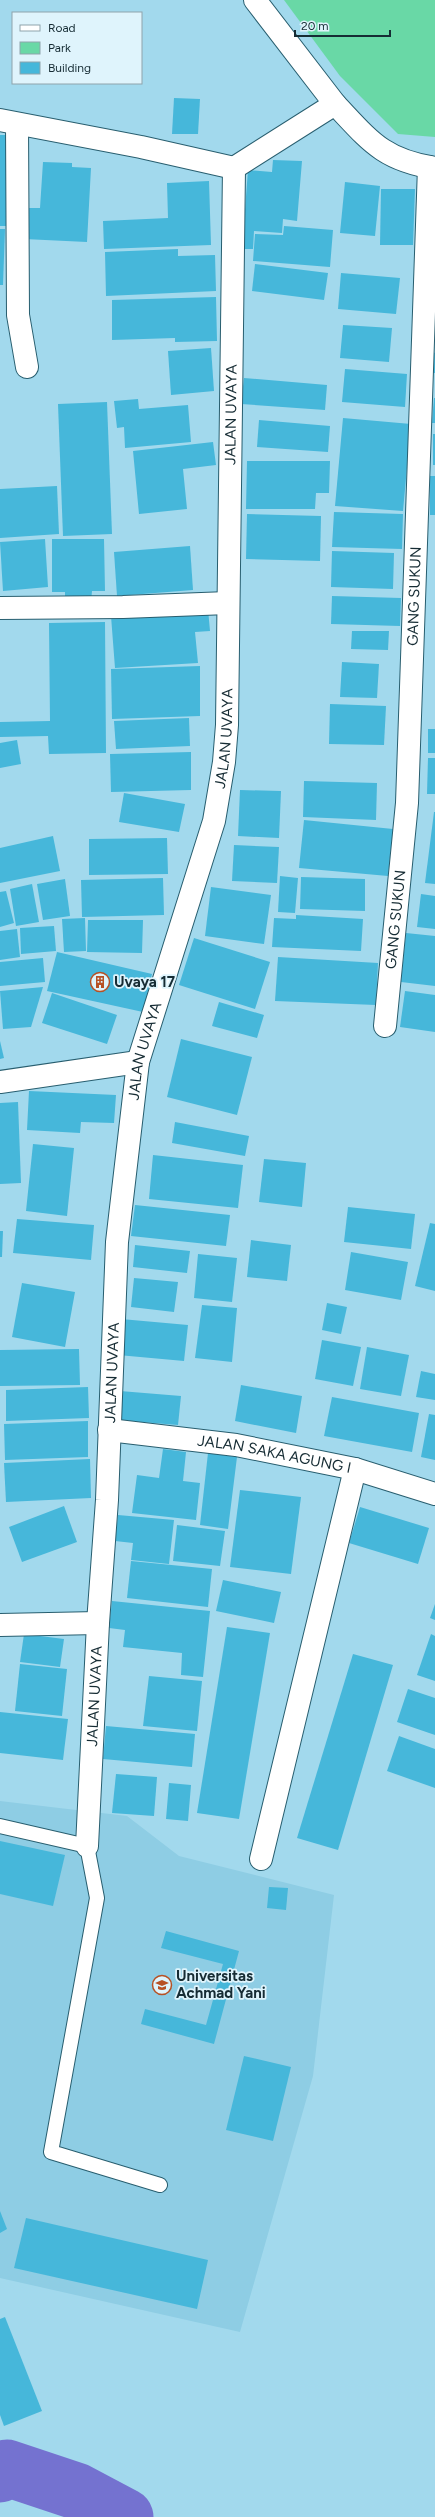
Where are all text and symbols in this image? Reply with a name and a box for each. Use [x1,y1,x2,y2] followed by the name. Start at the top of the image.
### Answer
[12,12,142,84] legend
[295,12,390,38] scale bar
[301,19,329,33] text: 20 m
[48,21,76,35] text: Road
[48,41,71,55] text: Park
[48,61,91,75] text: Building
[221,364,241,465] street label: JALAN UVAYA
[403,546,425,646] street label: GANG SUKUN
[211,688,236,790] street label: JALAN UVAYA
[382,869,409,970] street label: GANG SUKUN
[89,971,111,993] building icon: Uvaya 17
[114,973,175,991] place label: Uvaya 17
[125,1000,165,1101] street label: JALAN UVAYA
[101,1322,123,1423] street label: JALAN UVAYA
[196,1431,353,1477] street label: JALAN SAKA AGUNG I
[83,1645,106,1747] street label: JALAN UVAYA
[176,1967,266,2002] place label: Universitas Achmad Yani
[151,1974,173,1996] school or university icon: Universitas Achmad Yani

